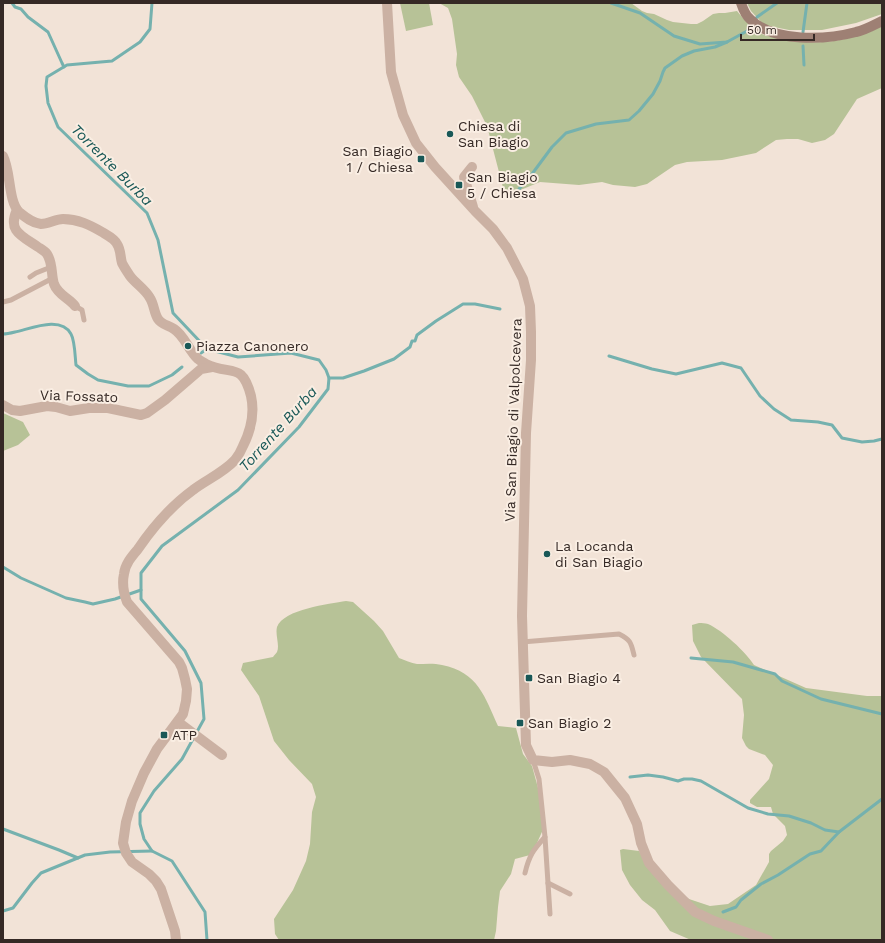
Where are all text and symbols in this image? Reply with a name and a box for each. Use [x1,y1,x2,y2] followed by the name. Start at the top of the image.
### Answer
[741,16,814,42] scale bar
[747,23,777,37] text: 50 m
[458,118,529,150] place label: Chiesa di San Biagio
[67,120,157,210] water label: Torrente Burba
[445,129,455,139] marker: Chiesa di San Biagio
[342,143,413,175] place label: San Biagio 1 / Chiesa
[416,154,426,164] marker: San Biagio 1 / Chiesa
[467,169,538,201] place label: San Biagio 5 / Chiesa
[454,180,464,190] marker: San Biagio 5 / Chiesa
[501,318,525,522] street label: Via San Biagio di Valpolcevera
[196,338,309,354] place label: Piazza Canonero
[183,341,193,351] marker: Piazza Canonero
[235,383,321,475] water label: Torrente Burba
[40,387,118,405] street label: Via Fossato
[555,538,643,570] place label: La Locanda di San Biagio
[542,549,552,559] marker: La Locanda di San Biagio
[537,670,621,686] place label: San Biagio 4
[524,673,534,683] marker: San Biagio 4
[528,715,612,731] place label: San Biagio 2
[515,718,525,728] marker: San Biagio 2
[172,727,197,743] place label: ATP
[159,730,169,740] marker: ATP

